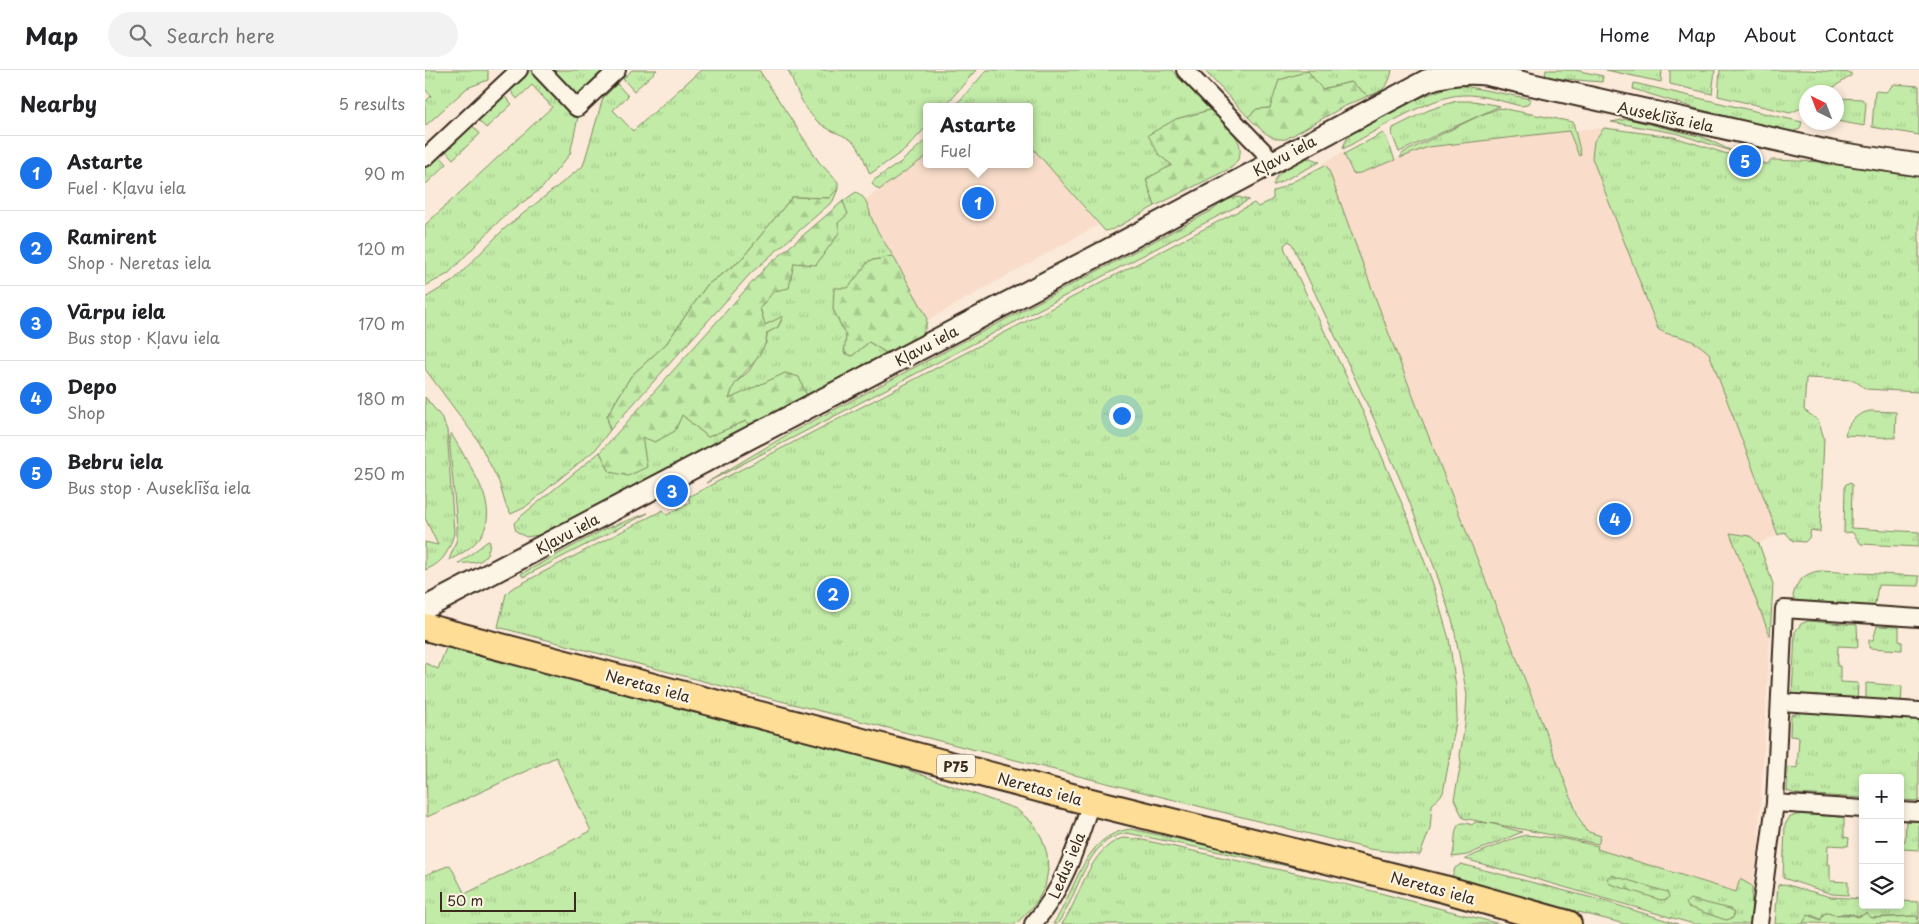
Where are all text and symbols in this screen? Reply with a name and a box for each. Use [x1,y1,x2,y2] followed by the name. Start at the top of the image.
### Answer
[108,12,458,57] search box
[25,17,78,53] text: Map
[126,21,154,49] icon: search
[166,21,275,49] text: Search here
[1599,21,1649,48] text: Home
[1677,21,1716,48] text: Map
[1744,21,1796,48] text: About
[1824,21,1894,48] text: Contact
[1799,85,1844,130] north arrow
[20,87,97,119] text: Nearby
[338,91,405,115] text: 5 results
[1616,95,1717,138] street label: Auseklīša iela
[923,103,1033,168] popup
[940,110,1016,138] text: Astarte
[1248,128,1320,181] street label: Kļavu iela
[940,138,971,162] text: Fuel
[1729,142,1761,180] pin: 5
[67,147,143,175] text: Astarte
[32,161,40,185] text: 1
[364,161,405,185] text: 90 m
[67,175,186,199] text: Fuel · Kļavu iela
[962,184,994,222] pin: 1
[67,222,157,250] text: Ramirent
[30,236,42,260] text: 2
[358,236,405,260] text: 120 m
[67,250,211,274] text: Shop · Neretas iela
[67,297,166,325] text: Vārpu iela
[31,311,41,335] text: 3
[359,311,405,335] text: 170 m
[890,318,962,371] street label: Kļavu iela
[67,325,220,349] text: Bus stop · Kļavu iela
[67,372,117,400] text: Depo
[31,386,41,410] text: 4
[357,386,405,410] text: 180 m
[67,400,105,424] text: Shop
[1109,403,1135,429] your location
[67,447,163,475] text: Bebru iela
[31,461,41,485] text: 5
[354,461,405,485] text: 250 m
[656,472,688,510] pin: 3
[67,475,251,499] text: Bus stop · Auseklīša iela
[1599,500,1631,538] pin: 4
[531,506,603,559] street label: Kļavu iela
[817,575,849,613] pin: 2
[603,663,693,707] street label: Neretas iela
[937,754,975,778] road number: P75
[995,766,1085,810] street label: Neretas iela
[1859,774,1904,909] map controls
[1859,774,1904,819] button: +
[1859,819,1904,864] button: −
[1042,827,1091,902] street label: Ledus iela
[1859,864,1904,909] button: layers
[1388,865,1478,909] street label: Neretas iela
[440,889,576,912] scale bar
[447,890,483,911] text: 50 m

